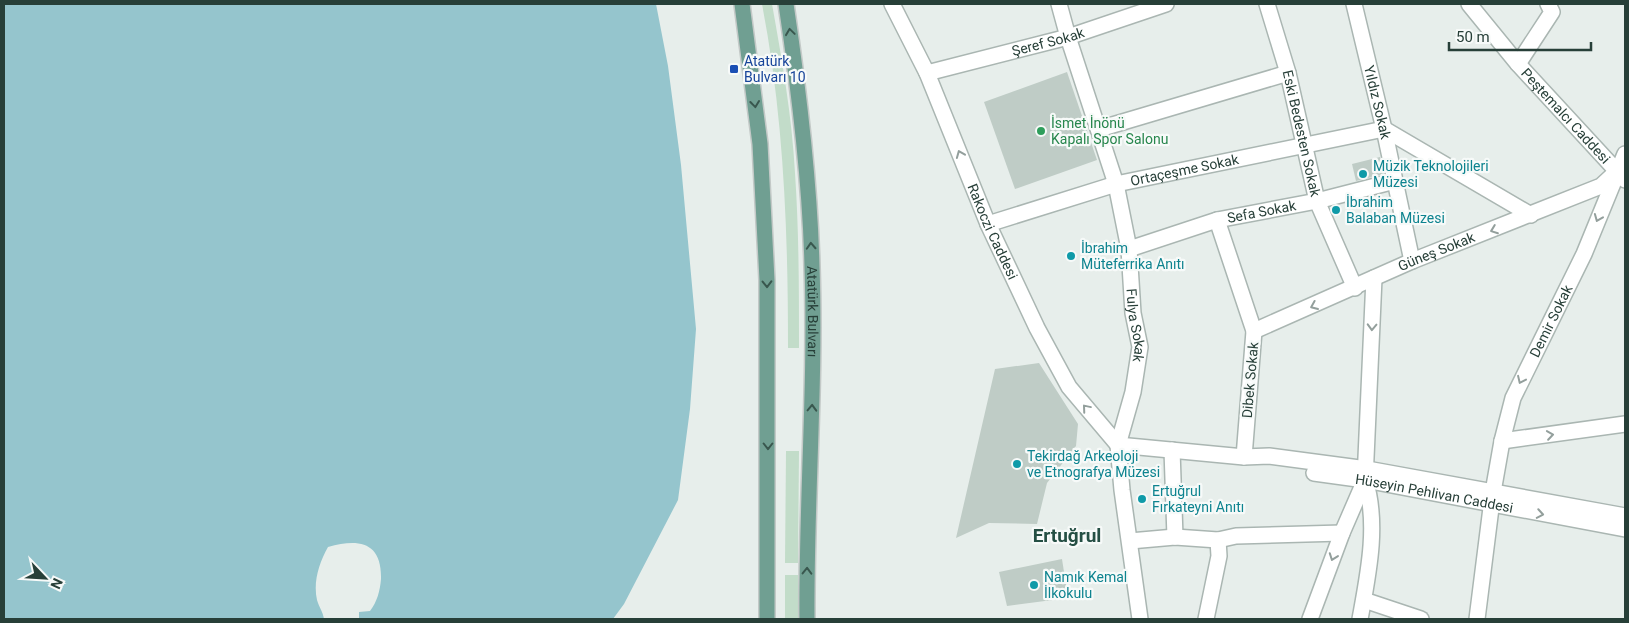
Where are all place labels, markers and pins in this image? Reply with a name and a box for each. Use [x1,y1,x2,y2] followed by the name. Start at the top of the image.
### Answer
[744,53,806,85] place label: Atatürk Bulvarı 10
[728,63,740,75] marker: Atatürk Bulvarı 10
[1051,115,1168,147] place label: İsmet İnönü Kapalı Spor Salonu
[1035,125,1047,137] marker: İsmet İnönü Kapalı Spor Salonu
[1373,158,1489,190] place label: Müzik Teknolojileri Müzesi
[1357,168,1369,180] marker: Müzik Teknolojileri Müzesi
[1346,194,1445,226] place label: İbrahim Balaban Müzesi
[1330,204,1342,216] marker: İbrahim Balaban Müzesi
[1081,240,1185,272] place label: İbrahim Müteferrika Anıtı
[1065,250,1077,262] marker: İbrahim Müteferrika Anıtı
[1027,448,1160,480] place label: Tekirdağ Arkeoloji ve Etnografya Müzesi
[1011,458,1023,470] marker: Tekirdağ Arkeoloji ve Etnografya Müzesi
[1152,483,1244,515] place label: Ertuğrul Fırkateyni Anıtı
[1136,493,1148,505] marker: Ertuğrul Fırkateyni Anıtı
[1044,569,1127,601] place label: Namık Kemal İlkokulu
[1028,579,1040,591] marker: Namık Kemal İlkokulu

